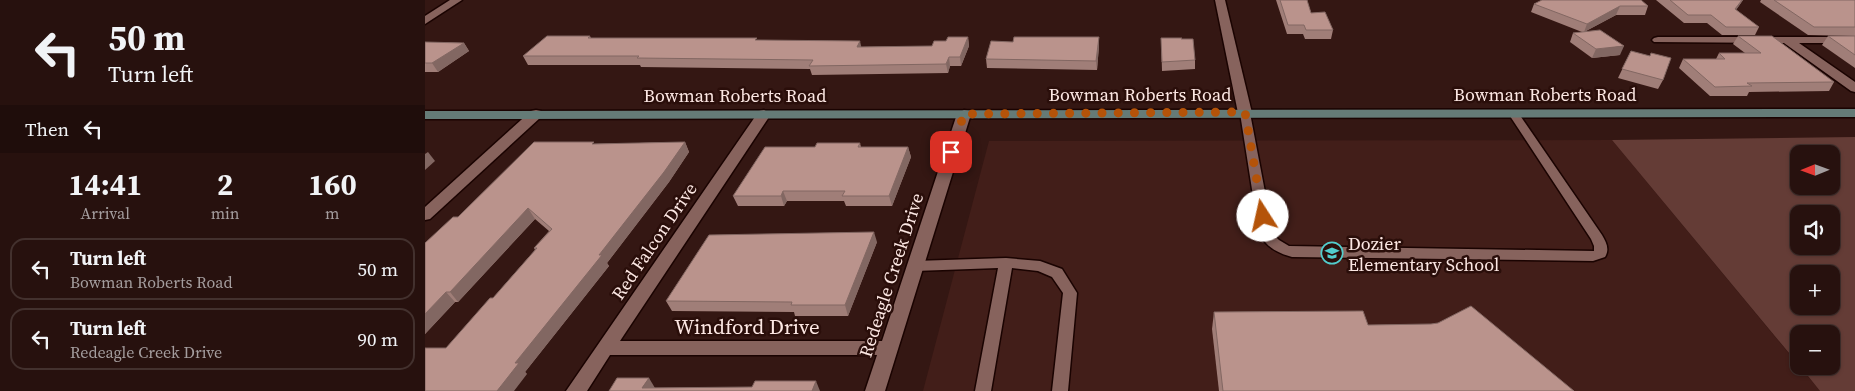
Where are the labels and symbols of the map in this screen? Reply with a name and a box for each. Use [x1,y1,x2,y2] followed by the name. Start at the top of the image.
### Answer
[1049,82,1231,107] street label: Bowman Roberts Road
[1454,82,1636,107] street label: Bowman Roberts Road
[644,83,826,108] street label: Bowman Roberts Road
[930,131,972,173] pin
[1790,145,1840,195] north arrow
[605,177,703,305] street label: Red Falcon Drive
[1236,189,1288,241] position arrow
[853,190,929,360] street label: Redeagle Creek Drive
[1348,231,1499,277] place label: Dozier Elementary School
[1320,241,1344,265] school or university icon: Dozier Elementary School
[674,312,820,341] street label: Windford Drive

